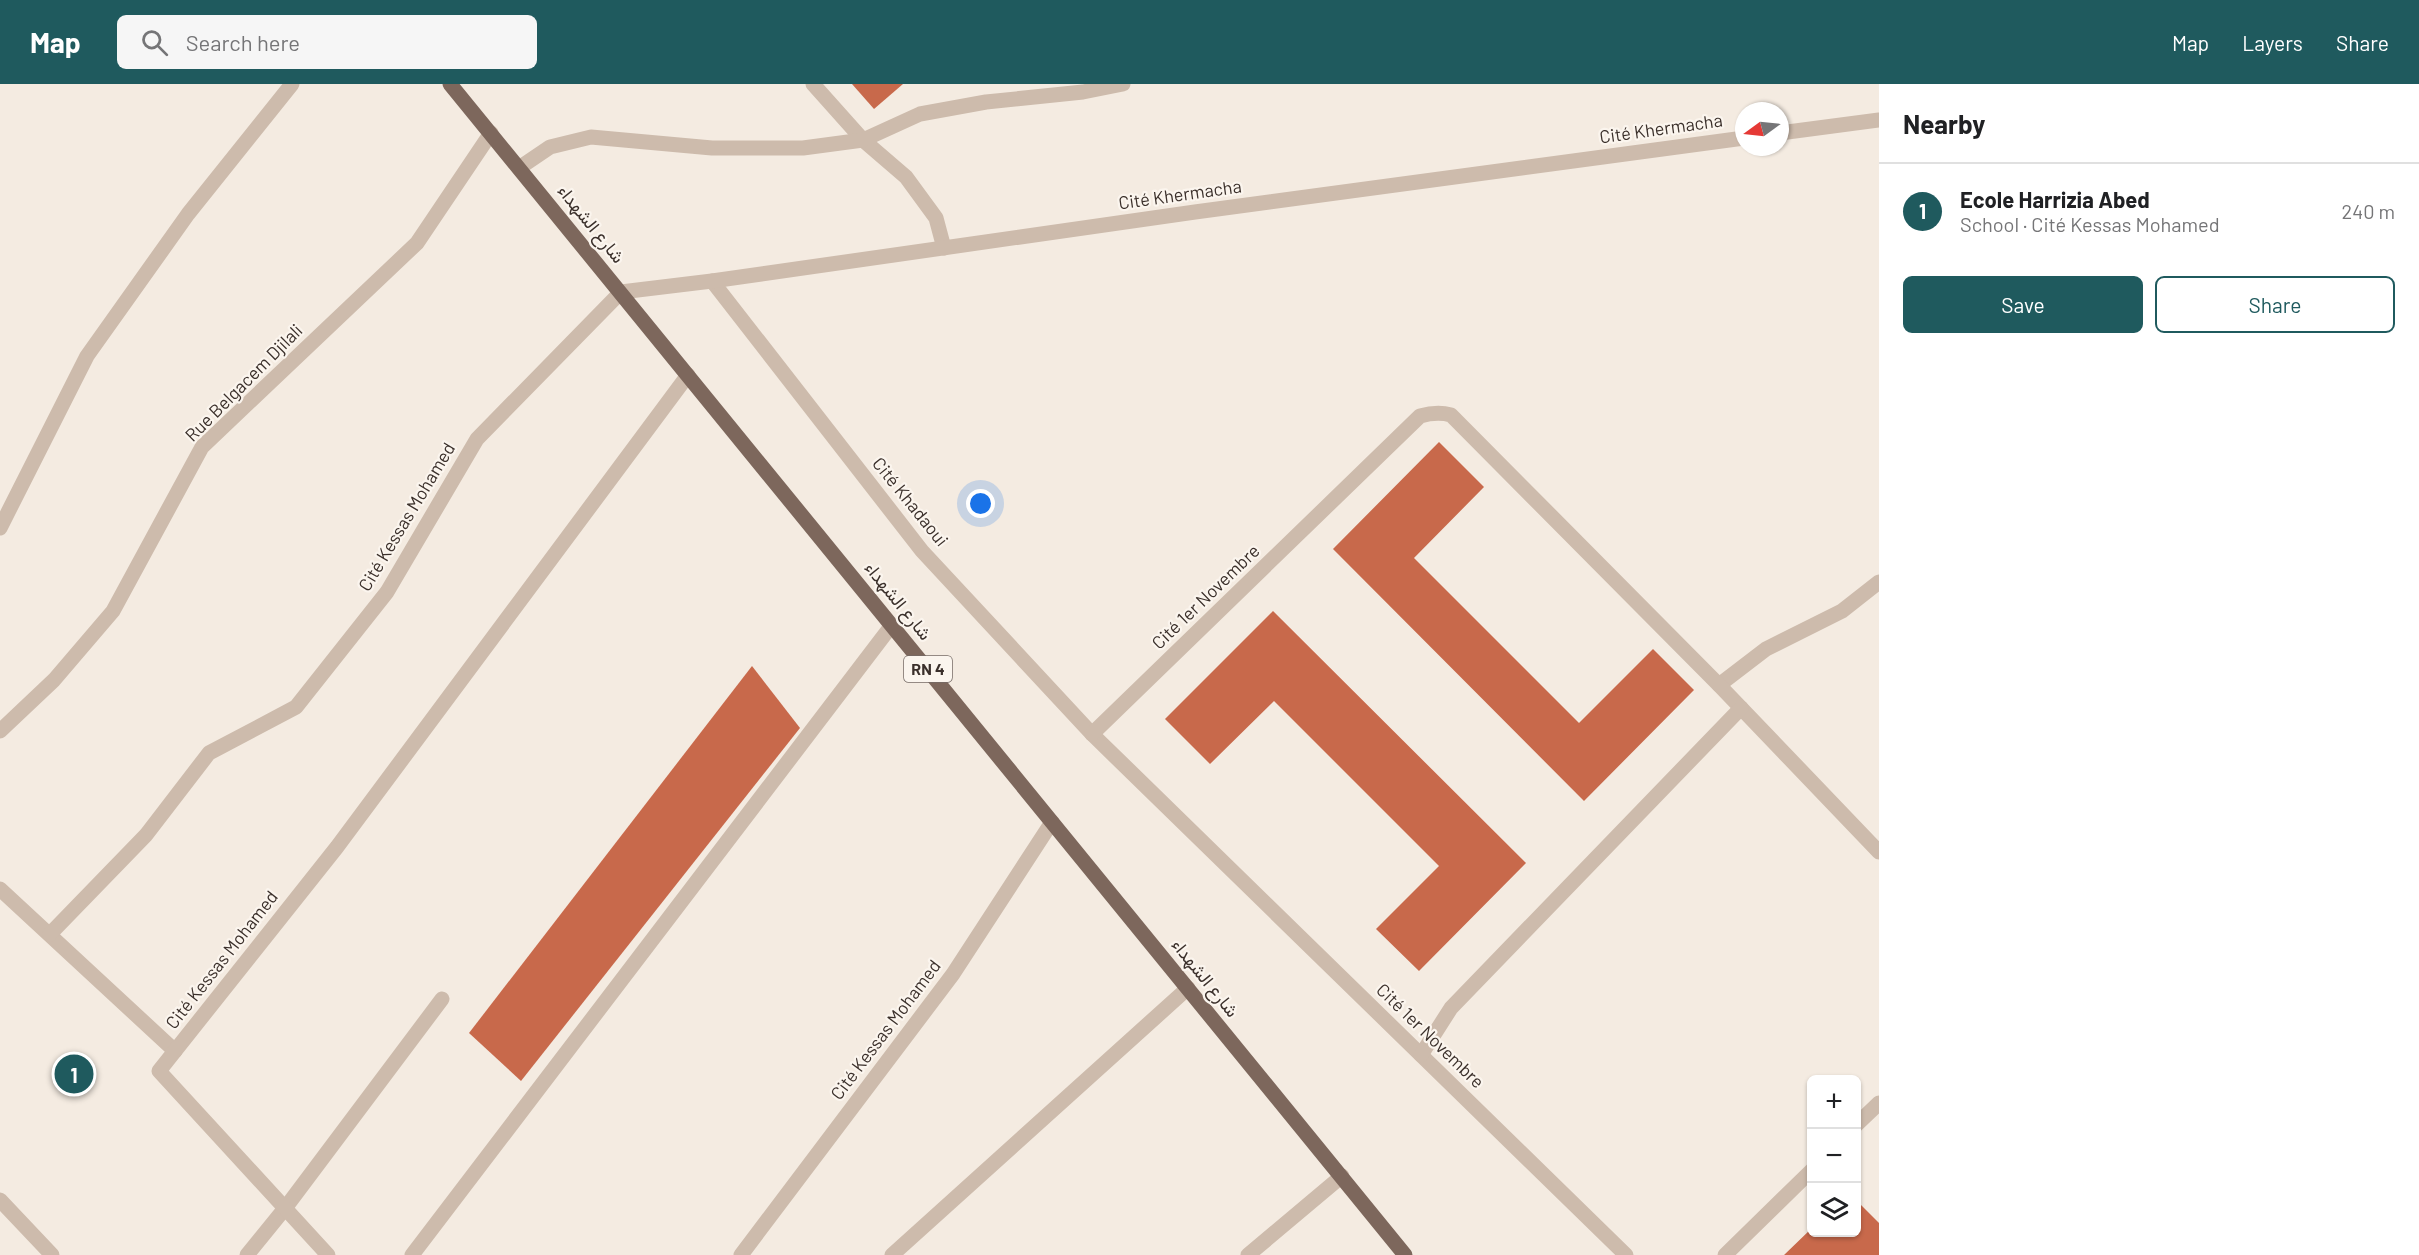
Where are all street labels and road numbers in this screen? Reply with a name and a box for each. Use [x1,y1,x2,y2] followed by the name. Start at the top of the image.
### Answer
[1598,108,1724,148] street label: Cité Khermacha
[1117,174,1243,214] street label: Cité Khermacha
[552,180,630,268] street label: شارع الشهداء
[180,319,307,446] street label: Rue Belgacem Djilali
[353,438,459,595] street label: Cité Kessas Mohamed
[868,452,953,550] street label: Cité Khadaoui
[1147,539,1264,653] street label: Cité 1er Novembre
[859,557,937,645] street label: شارع الشهداء
[904,656,952,682] road number: RN 4
[160,886,282,1033] street label: Cité Kessas Mohamed
[1166,934,1244,1022] street label: شارع الشهداء
[825,955,945,1104] street label: Cité Kessas Mohamed
[1372,978,1489,1092] street label: Cité 1er Novembre

